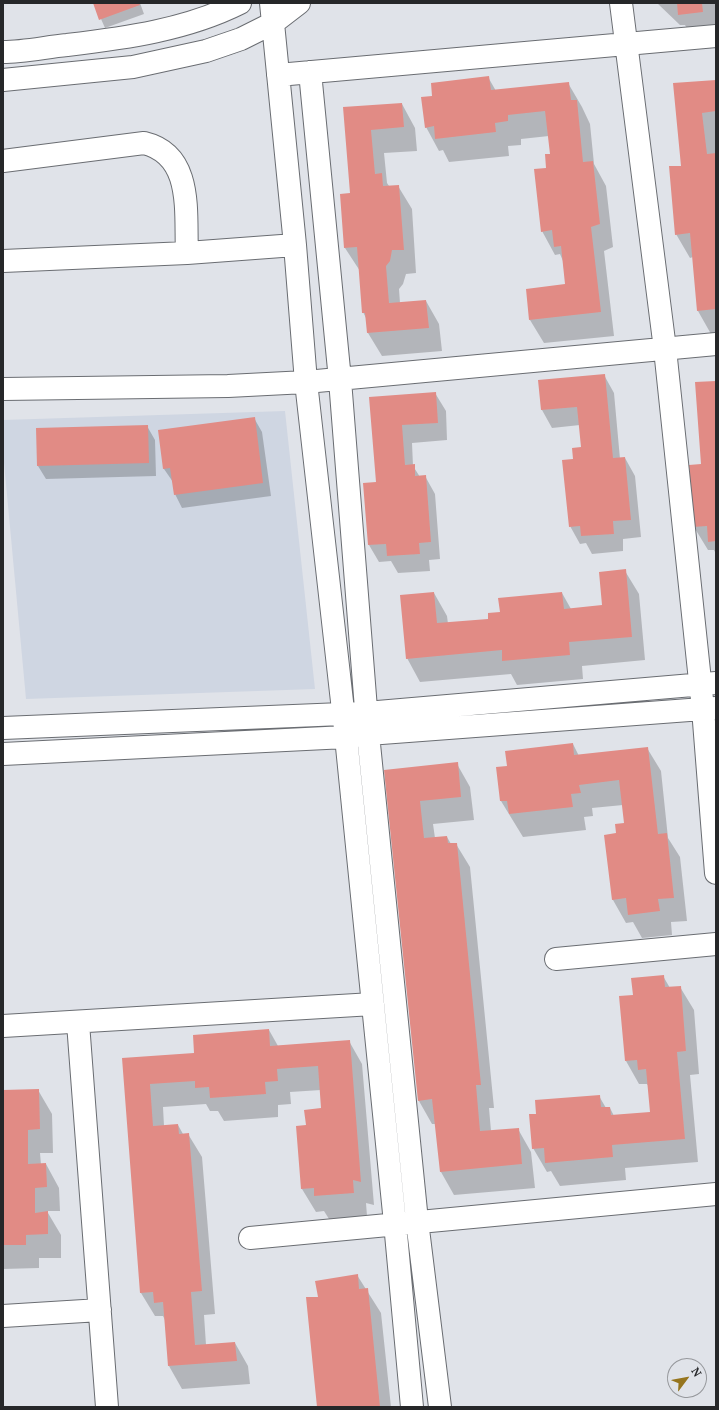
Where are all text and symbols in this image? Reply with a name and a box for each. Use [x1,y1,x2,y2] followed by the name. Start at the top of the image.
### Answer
[667,1358,707,1398] north arrow
[688,1364,705,1380] text: N

